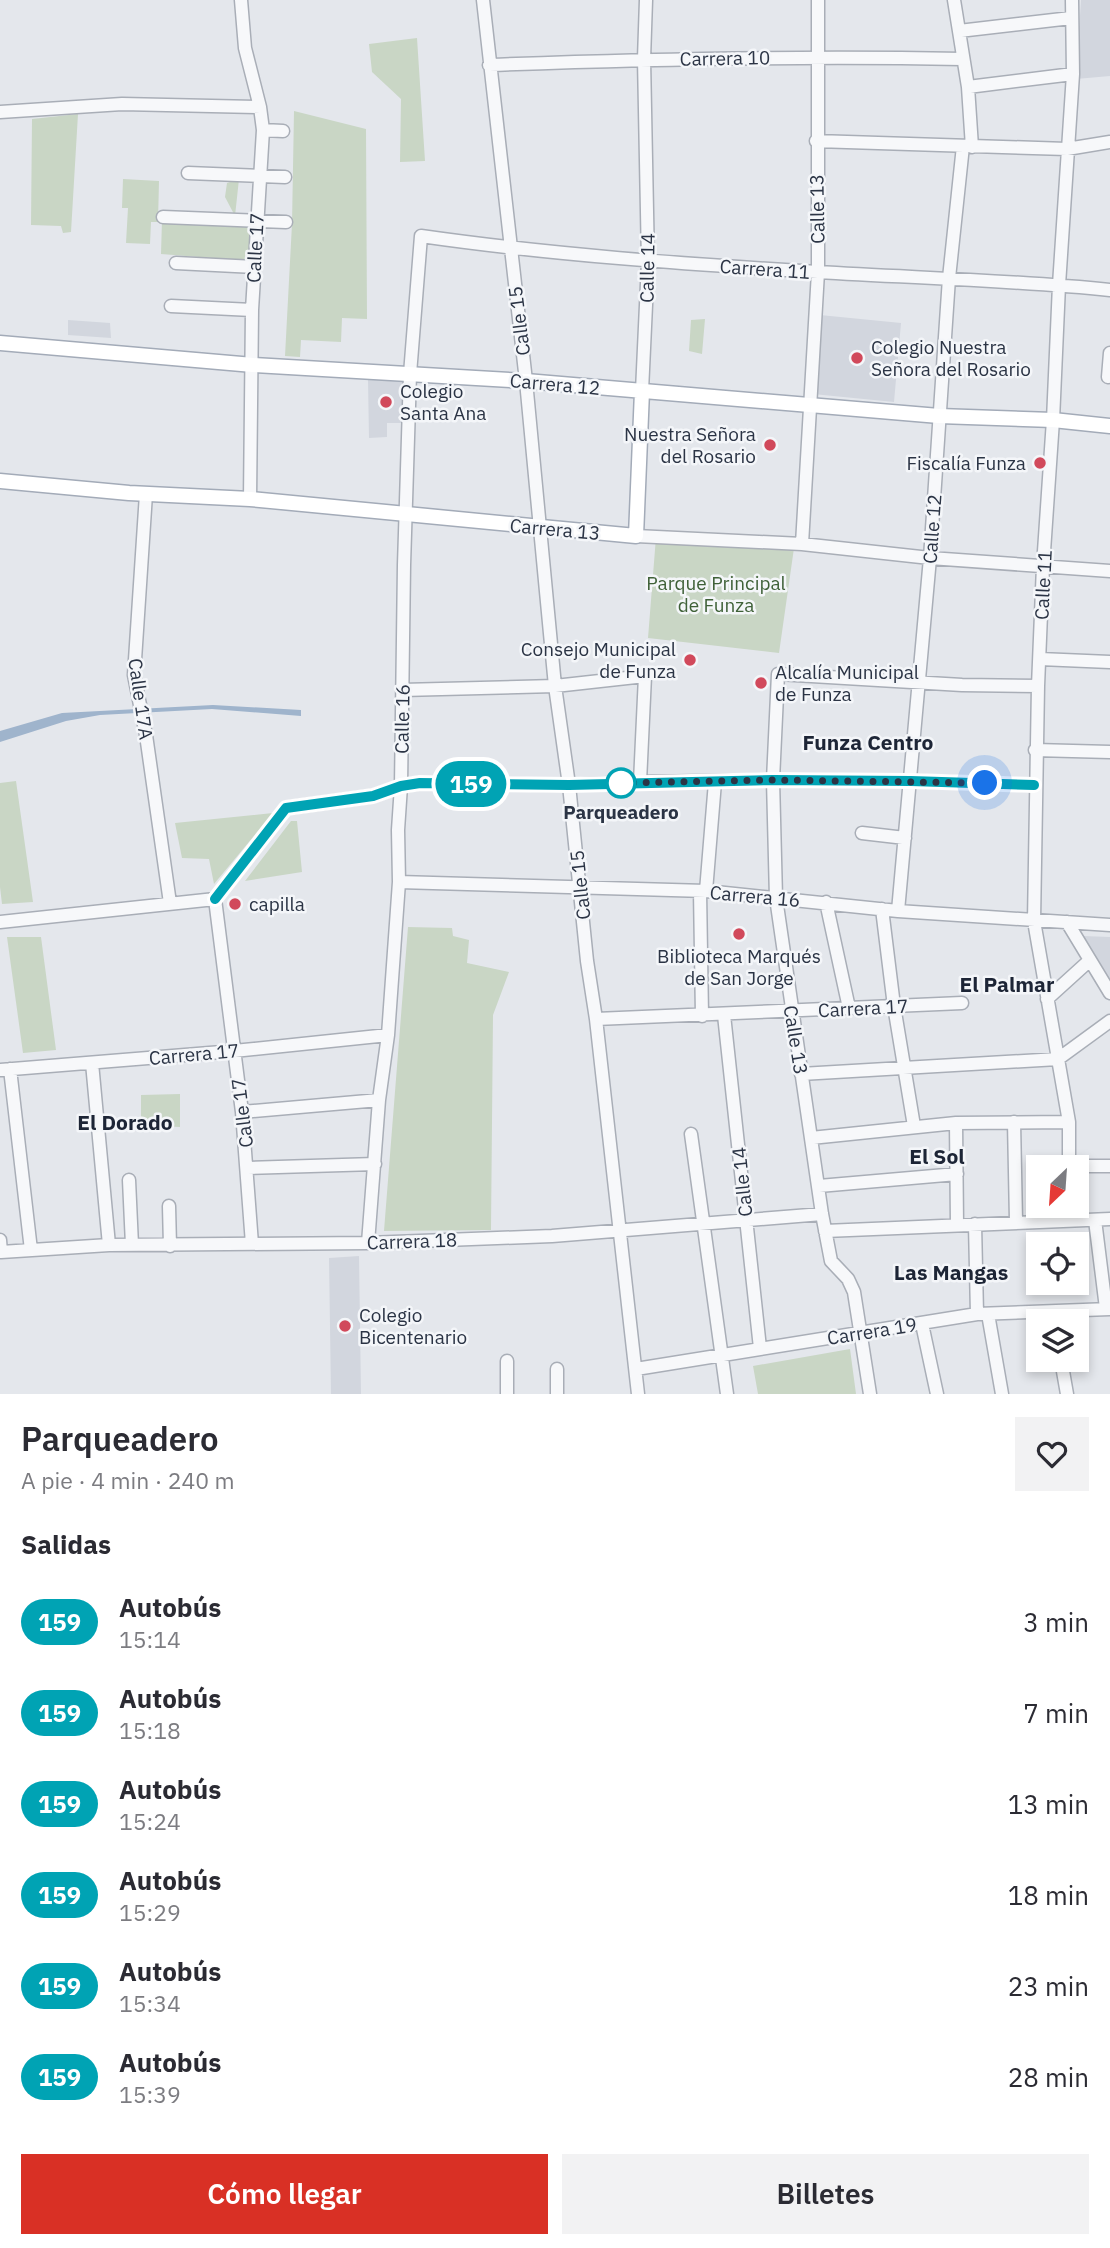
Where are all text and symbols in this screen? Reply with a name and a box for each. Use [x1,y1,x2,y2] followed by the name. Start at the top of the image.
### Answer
[680,45,770,71] street label: Carrera 10
[804,174,830,244] street label: Calle 13
[241,212,269,284] street label: Calle 17
[634,233,660,303] street label: Calle 14
[719,254,811,284] street label: Carrera 11
[503,285,535,357] street label: Calle 15
[871,335,1031,381] place label: Colegio Nuestra Señora del Rosario
[849,350,865,366] marker: Colegio Nuestra Señora del Rosario
[509,368,601,400] street label: Carrera 12
[400,379,486,425] place label: Colegio Santa Ana
[378,394,394,410] marker: Colegio Santa Ana
[624,422,756,468] place label: Nuestra Señora del Rosario
[762,437,778,453] marker: Nuestra Señora del Rosario
[906,451,1026,475] place label: Fiscalía Funza
[1032,455,1048,471] marker: Fiscalía Funza
[918,493,946,565] street label: Calle 12
[509,513,601,545] street label: Carrera 13
[1029,549,1057,621] street label: Calle 11
[646,571,786,617] park label: Parque Principal de Funza
[521,637,676,683] place label: Consejo Municipal de Funza
[682,652,698,668] marker: Consejo Municipal de Funza
[123,657,159,741] street label: Calle 17A
[775,660,919,706] place label: Alcalía Municipal de Funza
[753,675,769,691] marker: Alcalía Municipal de Funza
[389,684,415,754] street label: Calle 16
[803,728,934,756] district label: Funza Centro
[431,761,511,807] line badge: 159
[967,765,1002,800] your location
[449,768,493,800] text: 159
[606,768,636,798] marker: Parqueadero
[563,800,679,824] place label: Parqueadero
[564,849,596,921] street label: Calle 15
[709,880,801,912] street label: Carrera 16
[249,892,305,916] place label: capilla
[227,896,243,912] marker: capilla
[731,926,747,942] marker: Biblioteca Marqués de San Jorge
[657,944,821,990] place label: Biblioteca Marqués de San Jorge
[959,970,1055,998] district label: El Palmar
[817,994,909,1022] street label: Carrera 17
[779,1004,813,1076] street label: Calle 13
[148,1038,240,1070] street label: Carrera 17
[226,1077,258,1149] street label: Calle 17
[77,1108,173,1136] district label: El Dorado
[909,1142,965,1170] district label: El Sol
[726,1146,758,1218] street label: Calle 14
[1026,1155,1088,1218] north arrow
[1026,1155,1089,1372] map controls
[366,1227,458,1255] street label: Carrera 18
[1026,1232,1089,1295] button: locate
[894,1258,1008,1286] district label: Las Mangas
[359,1303,467,1349] place label: Colegio Bicentenario
[1026,1309,1089,1372] button: layers
[825,1312,919,1350] street label: Carrera 19
[337,1318,353,1334] marker: Colegio Bicentenario
[21,1417,219,1460] text: Parqueadero
[1015,1417,1089,1491] button: heart
[21,1465,235,1495] text: A pie · 4 min · 240 m
[21,1527,111,1561] text: Salidas
[119,1590,221,1624] text: Autobús
[1023,1605,1089,1639] text: 3 min
[38,1606,81,1638] text: 159
[119,1624,181,1654] text: 15:14
[119,1681,221,1715] text: Autobús
[1023,1696,1089,1730] text: 7 min
[38,1697,81,1729] text: 159
[119,1715,181,1745] text: 15:18
[119,1772,221,1806] text: Autobús
[1008,1787,1089,1821] text: 13 min
[38,1788,81,1820] text: 159
[119,1806,181,1836] text: 15:24
[119,1863,221,1897] text: Autobús
[1008,1878,1089,1912] text: 18 min
[38,1879,81,1911] text: 159
[119,1897,181,1927] text: 15:29
[119,1954,221,1988] text: Autobús
[1008,1969,1089,2003] text: 23 min
[38,1970,81,2002] text: 159
[119,1988,181,2018] text: 15:34
[119,2045,221,2079] text: Autobús
[1008,2060,1089,2094] text: 28 min
[38,2061,81,2093] text: 159
[119,2079,181,2109] text: 15:39
[21,2154,548,2234] button: Cómo llegar
[562,2154,1089,2234] button: Billetes

